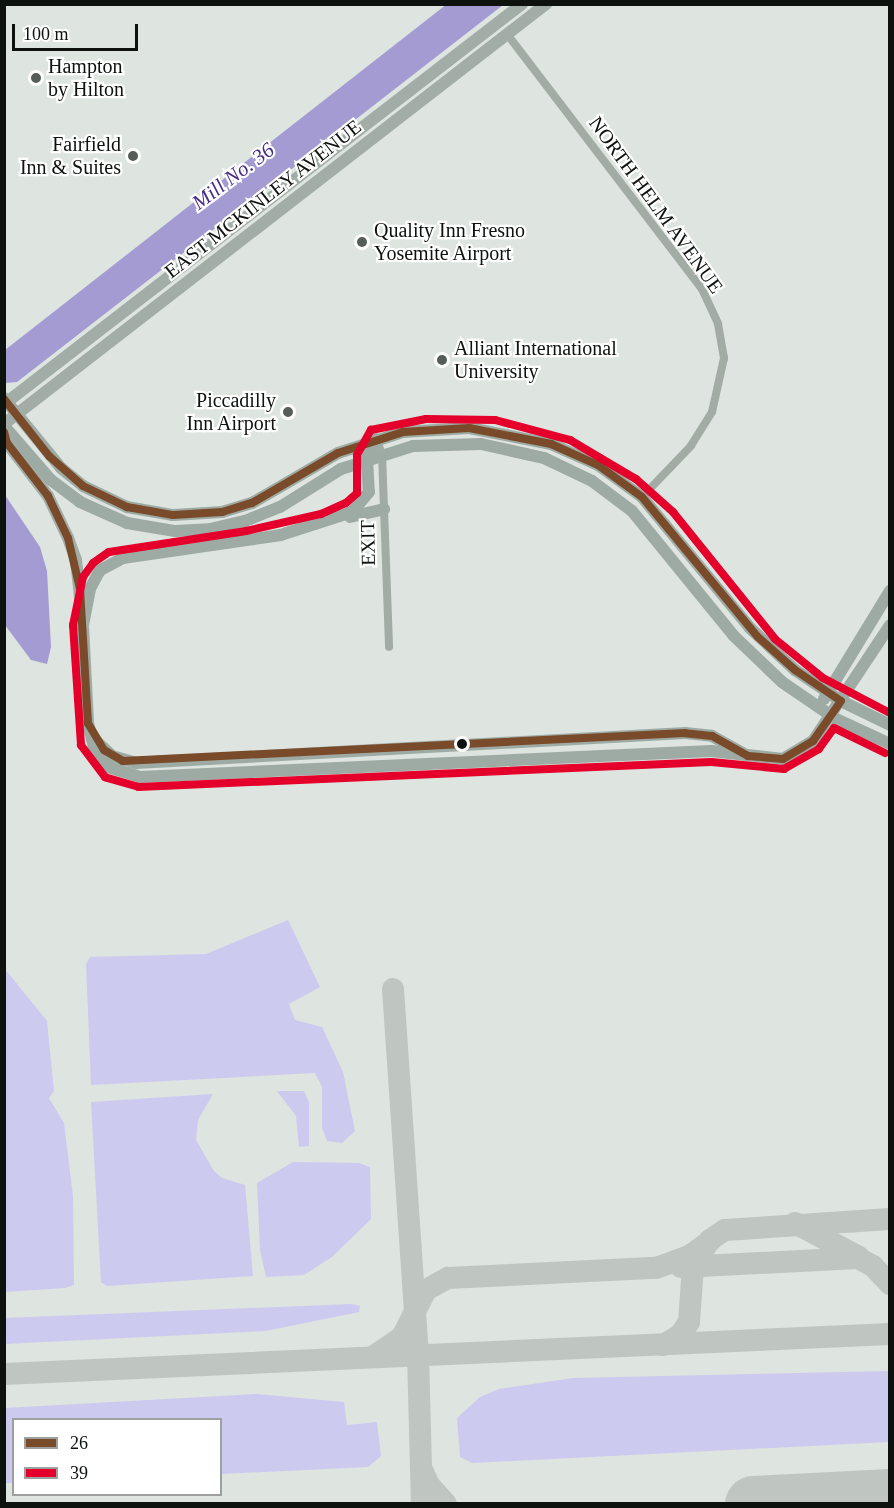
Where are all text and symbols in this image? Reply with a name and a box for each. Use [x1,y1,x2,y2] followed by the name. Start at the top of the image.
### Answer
[15,12,141,50] scale bar
[23,24,69,44] text: 100 m
[48,54,124,101] place label: Hampton by Hilton
[29,71,43,85] marker: Hampton by Hilton
[583,111,729,299] street label: NORTH HELM AVENUE
[159,114,367,284] street label: EAST MCKINLEY AVENUE
[20,132,121,179] place label: Fairfield Inn & Suites
[187,137,279,215] water label: Mill No. 36
[126,149,140,163] marker: Fairfield Inn & Suites
[374,219,525,266] place label: Quality Inn Fresno Yosemite Airport
[355,235,369,249] marker: Quality Inn Fresno Yosemite Airport
[454,336,617,383] place label: Alliant International University
[435,353,449,367] marker: Alliant International University
[185,388,276,435] place label: Piccadilly Inn Airport
[281,405,295,419] marker: Piccadilly Inn Airport
[356,520,380,566] street label: EXIT
[456,738,468,750] unlabelled marker
[12,1418,222,1496] legend
[70,1433,88,1453] text: 26
[70,1463,88,1483] text: 39

